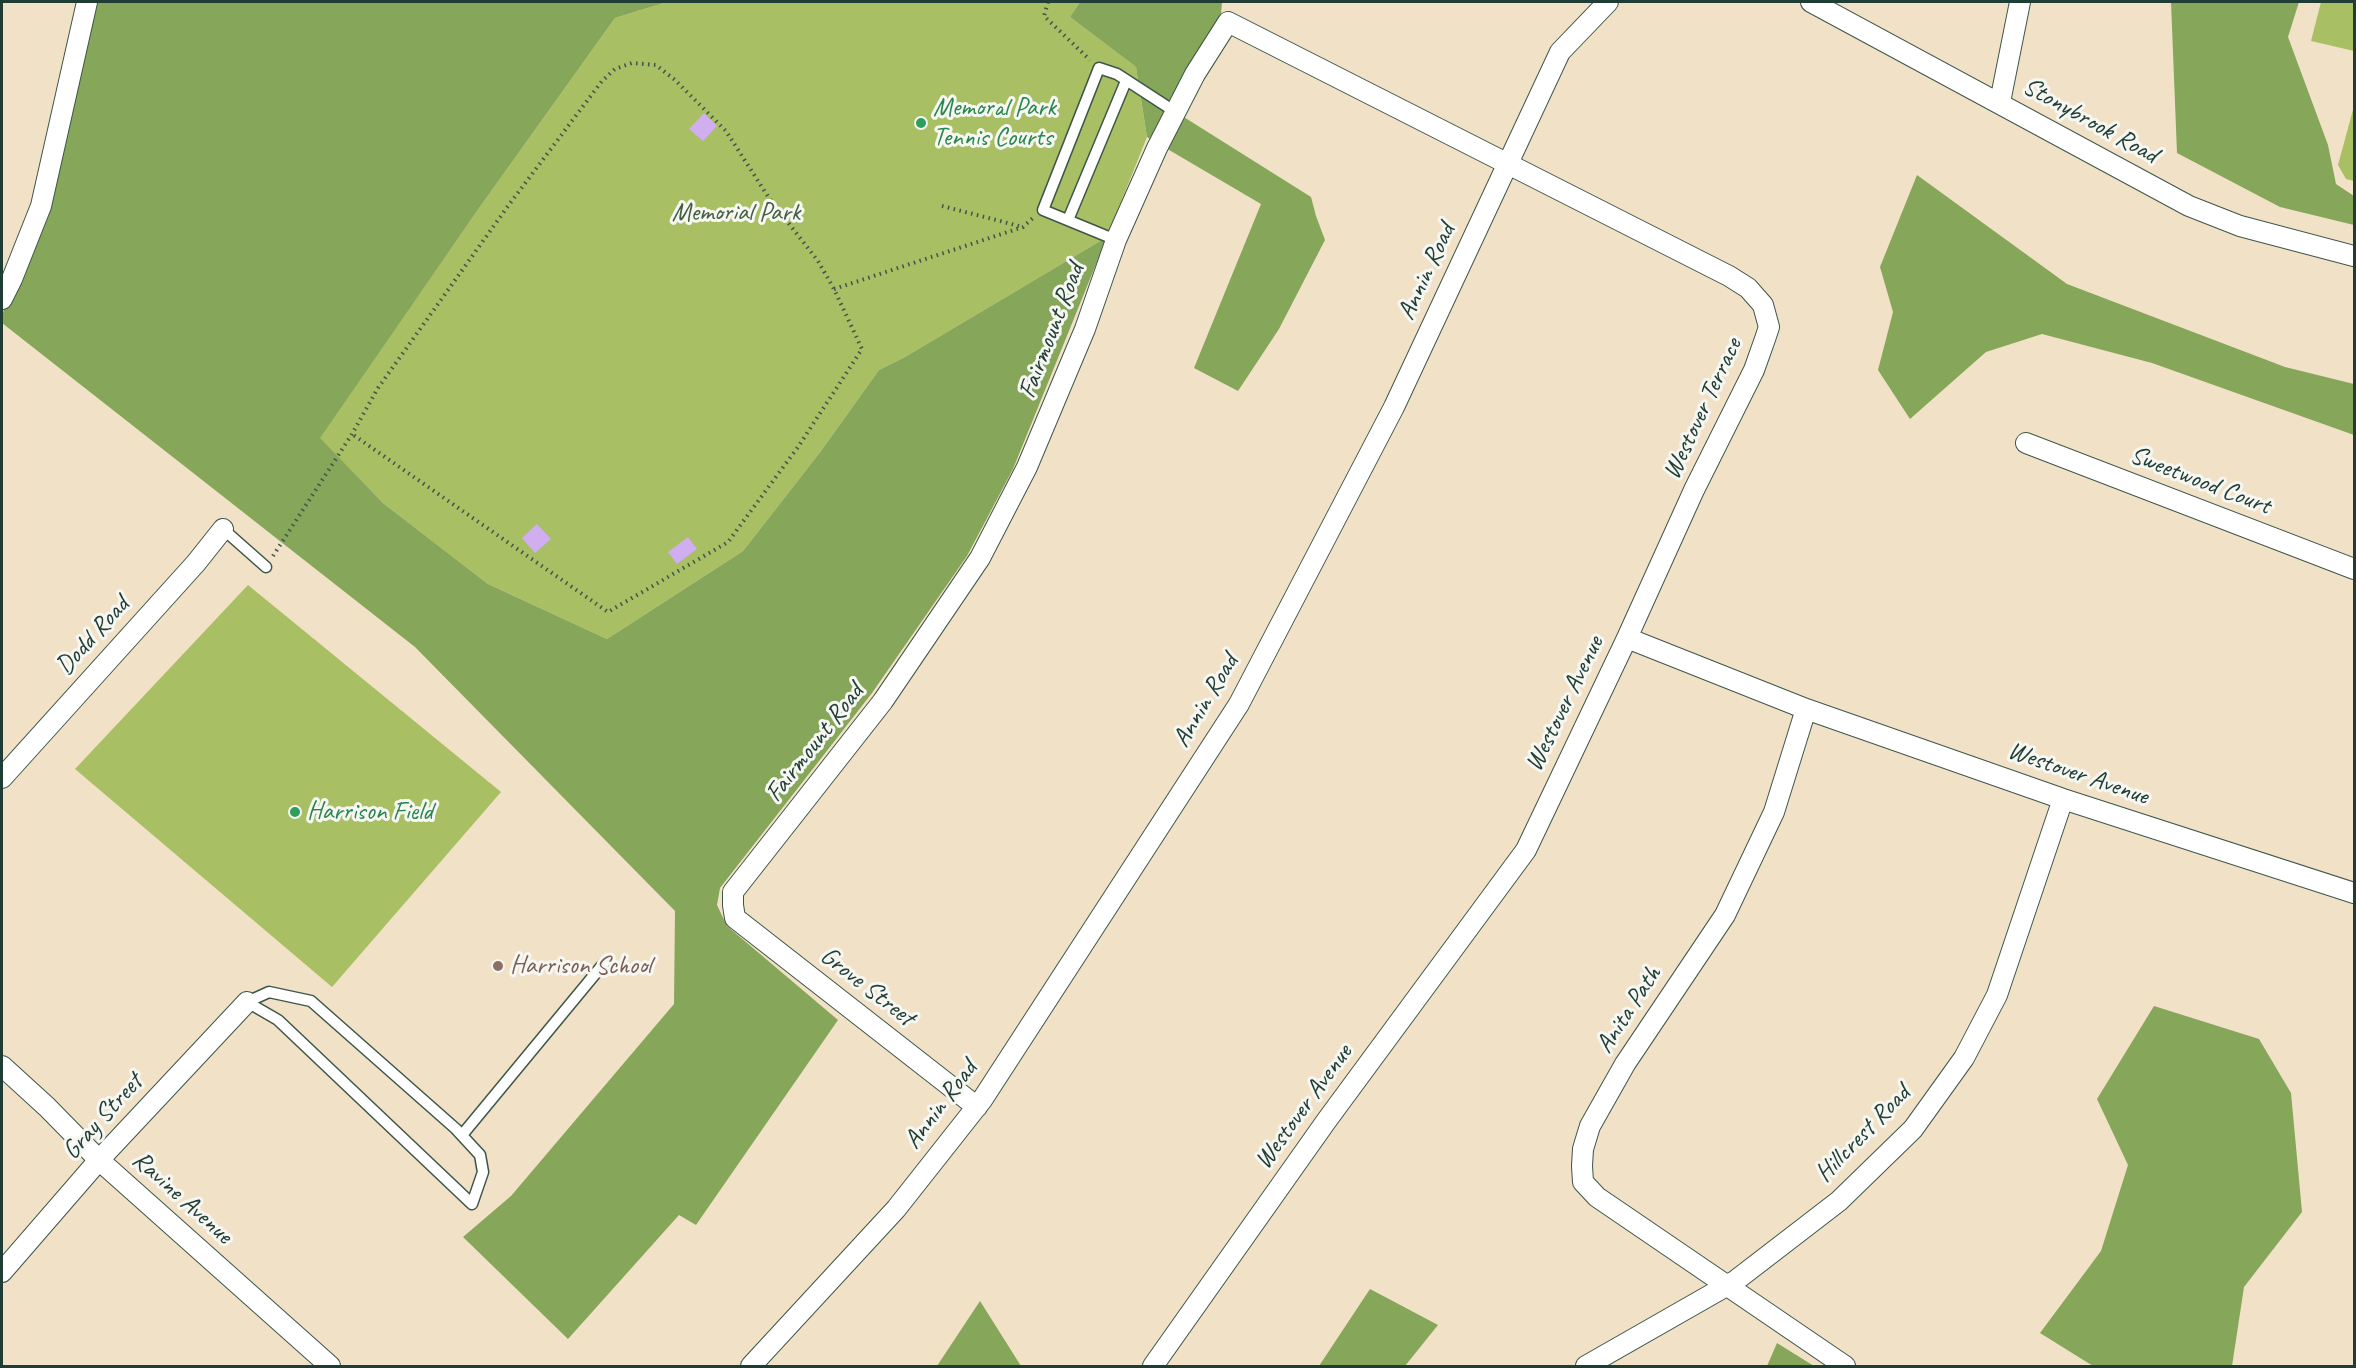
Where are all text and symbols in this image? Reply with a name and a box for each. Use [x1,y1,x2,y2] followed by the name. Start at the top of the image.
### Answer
[2017,71,2163,171] street label: Stonybrook Road
[933,92,1056,154] place label: Memoral Park Tennis Courts
[914,116,928,130] marker: Memoral Park Tennis Courts
[672,197,800,229] park label: Memorial Park
[1391,219,1463,325] street label: Annin Road
[1012,259,1092,403] street label: Fairmount Road
[1657,333,1749,485] street label: Westover Terrace
[2125,440,2275,522] street label: Sweetwood Court
[50,590,136,682] street label: Dodd Road
[1519,631,1611,777] street label: Westover Avenue
[1166,649,1246,753] street label: Annin Road
[759,678,871,808] street label: Fairmount Road
[2004,735,2152,813] street label: Westover Avenue
[307,796,433,828] place label: Harrison Field
[288,805,302,819] marker: Harrison Field
[814,940,920,1034] street label: Grove Street
[510,950,652,982] place label: Harrison School
[491,959,505,973] marker: Harrison School
[1589,961,1669,1059] street label: Anita Path
[1248,1039,1360,1175] street label: Westover Avenue
[898,1055,984,1155] street label: Annin Road
[56,1068,150,1166] street label: Gray Street
[1809,1079,1917,1189] street label: Hillcrest Road
[125,1145,239,1251] street label: Ravine Avenue

